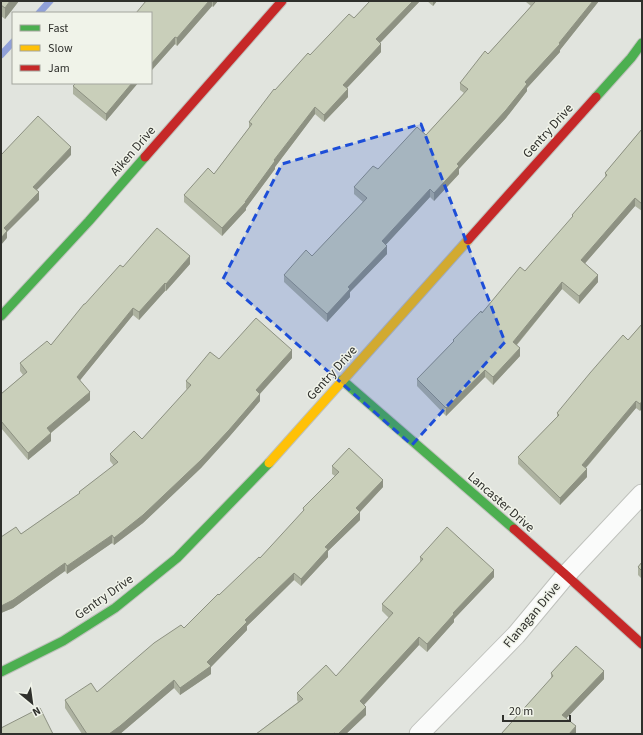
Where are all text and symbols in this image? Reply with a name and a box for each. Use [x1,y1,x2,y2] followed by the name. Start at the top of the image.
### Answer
[12,12,152,84] legend
[48,20,68,37] text: Fast
[48,40,73,57] text: Slow
[48,60,70,77] text: Jam
[519,100,577,162] street label: Gentry Drive
[106,122,160,180] street label: Aiken Drive
[303,342,361,404] street label: Gentry Drive
[464,468,538,536] street label: Lancaster Drive
[71,570,137,624] street label: Gentry Drive
[499,578,565,652] street label: Flanagan Drive
[12,683,52,723] north arrow
[503,697,570,723] scale bar
[30,703,43,720] text: N
[509,703,533,720] text: 20 m

